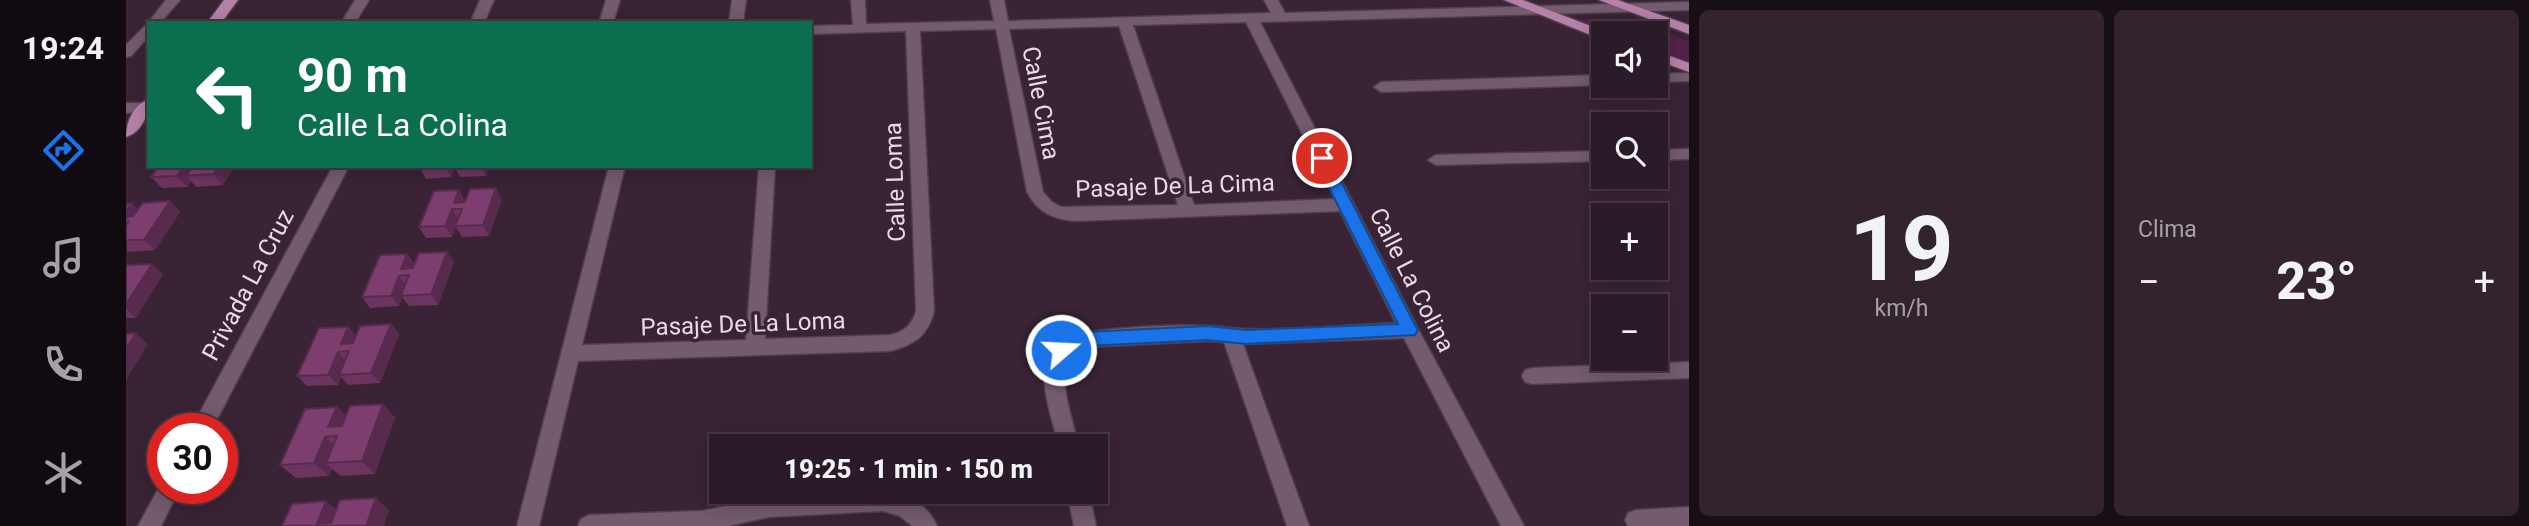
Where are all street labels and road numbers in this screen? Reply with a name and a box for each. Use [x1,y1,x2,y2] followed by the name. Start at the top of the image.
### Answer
[1016,44,1066,162] street label: Calle Cima
[879,122,911,242] street label: Calle Loma
[1075,169,1275,203] street label: Pasaje De La Cima
[1364,203,1460,357] street label: Calle La Colina
[196,205,300,365] street label: Privada La Cruz
[640,306,846,342] street label: Pasaje De La Loma

